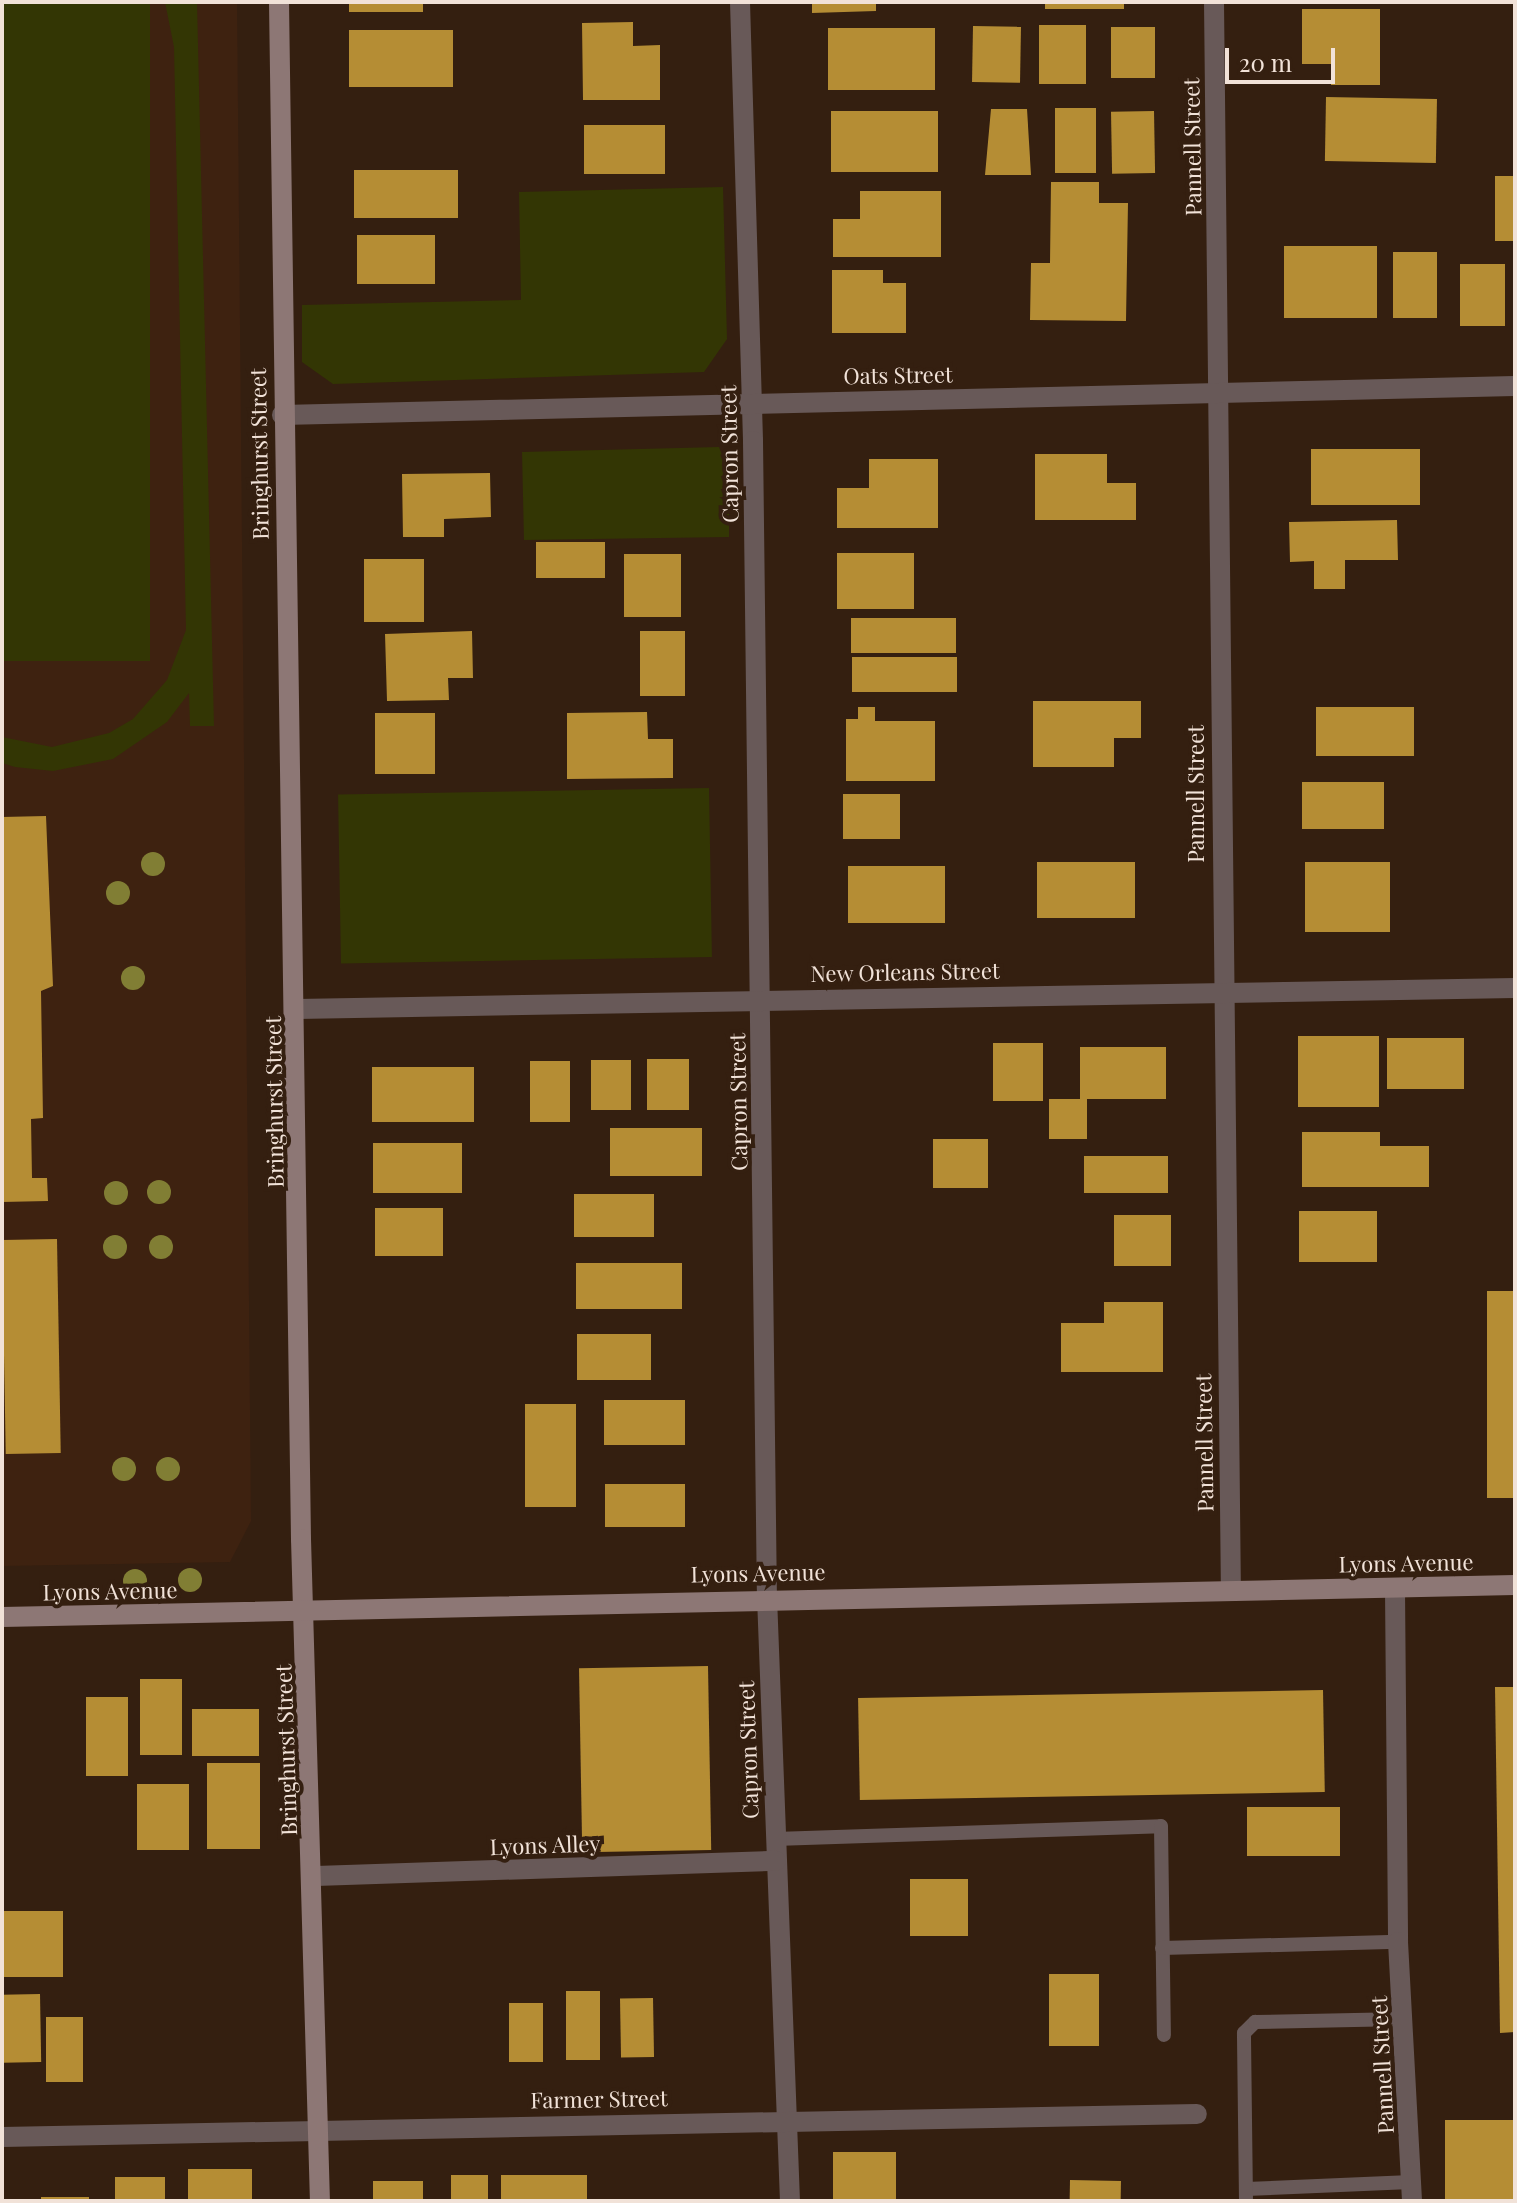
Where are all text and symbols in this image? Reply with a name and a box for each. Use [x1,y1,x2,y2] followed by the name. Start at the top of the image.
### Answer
[1229,32,1339,82] scale bar
[1239,46,1292,78] text: 20 m
[1178,78,1206,216] street label: Pannell Street
[843,361,953,389] street label: Oats Street
[244,368,274,540] street label: Bringhurst Street
[715,385,743,523] street label: Capron Street
[1183,725,1209,863] street label: Pannell Street
[810,957,1000,987] street label: New Orleans Street
[259,1016,289,1188] street label: Bringhurst Street
[724,1033,752,1171] street label: Capron Street
[1190,1374,1218,1512] street label: Pannell Street
[1338,1549,1474,1577] street label: Lyons Avenue
[690,1559,826,1587] street label: Lyons Avenue
[42,1577,178,1605] street label: Lyons Avenue
[270,1664,302,1836] street label: Bringhurst Street
[732,1681,764,1819] street label: Capron Street
[489,1830,601,1860] street label: Lyons Alley
[1365,1995,1399,2135] street label: Pannell Street
[530,2085,668,2113] street label: Farmer Street

